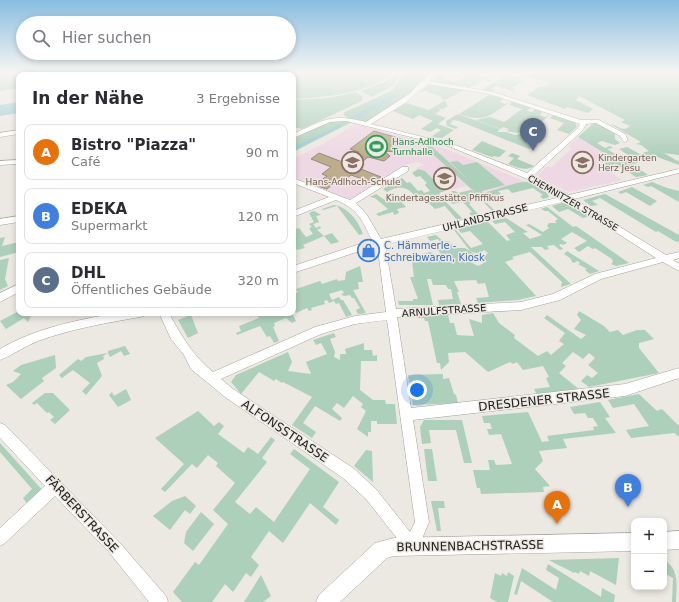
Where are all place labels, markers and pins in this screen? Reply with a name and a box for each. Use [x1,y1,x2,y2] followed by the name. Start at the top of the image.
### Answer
[520,118,546,151] pin: C
[363,134,389,160] sports icon: Hans-Adlhoch Turnhalle
[391,137,454,157] place label: Hans-Adlhoch Turnhalle
[340,150,366,176] school or university icon: Hans-Adlhoch-Schule
[569,150,595,176] school or university icon: Kindergarten Herz Jesu
[598,153,657,173] place label: Kindergarten Herz Jesu
[432,166,458,192] school or university icon: Kindertagesstätte Pfiffikus
[305,177,401,187] place label: Hans-Adlhoch-Schule
[386,193,504,203] place label: Kindertagesstätte Pfiffikus
[355,238,381,264] shop icon: C. Hämmerle - Schreibwaren, Kiosk
[384,240,485,263] place label: C. Hämmerle - Schreibwaren, Kiosk
[615,474,641,507] pin: B
[544,491,570,524] pin: A

